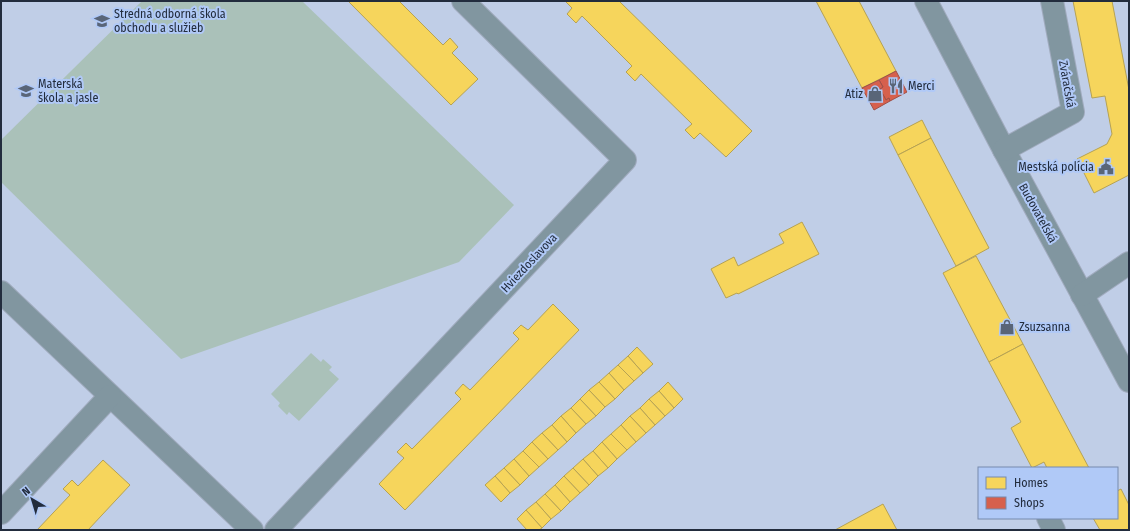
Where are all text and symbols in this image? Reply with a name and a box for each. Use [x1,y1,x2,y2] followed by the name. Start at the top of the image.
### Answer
[114,7,226,35] place label: Stredná odborná škola obchodu a služieb
[93,12,111,30] school or university icon: Stredná odborná škola obchodu a služieb
[1056,59,1078,109] street label: Zváračská
[38,77,98,105] place label: Materská škola a jasle
[887,77,905,95] restaurant icon: Merci
[908,79,934,93] place label: Merci
[17,82,35,100] school or university icon: Materská škola a jasle
[866,85,884,103] shop icon: Atiz
[845,87,863,101] place label: Atiz
[1097,158,1115,176] public building icon: Mestská polícia
[1018,160,1094,174] place label: Mestská polícia
[1016,181,1060,245] street label: Budovateľská
[498,231,560,295] street label: Hviezdoslavova
[998,318,1016,336] shop icon: Zsuzsanna
[1019,320,1070,334] place label: Zsuzsanna
[978,467,1118,519] legend
[1014,476,1048,490] text: Homes
[12,479,52,519] north arrow
[20,484,33,499] text: N
[1014,496,1044,510] text: Shops

